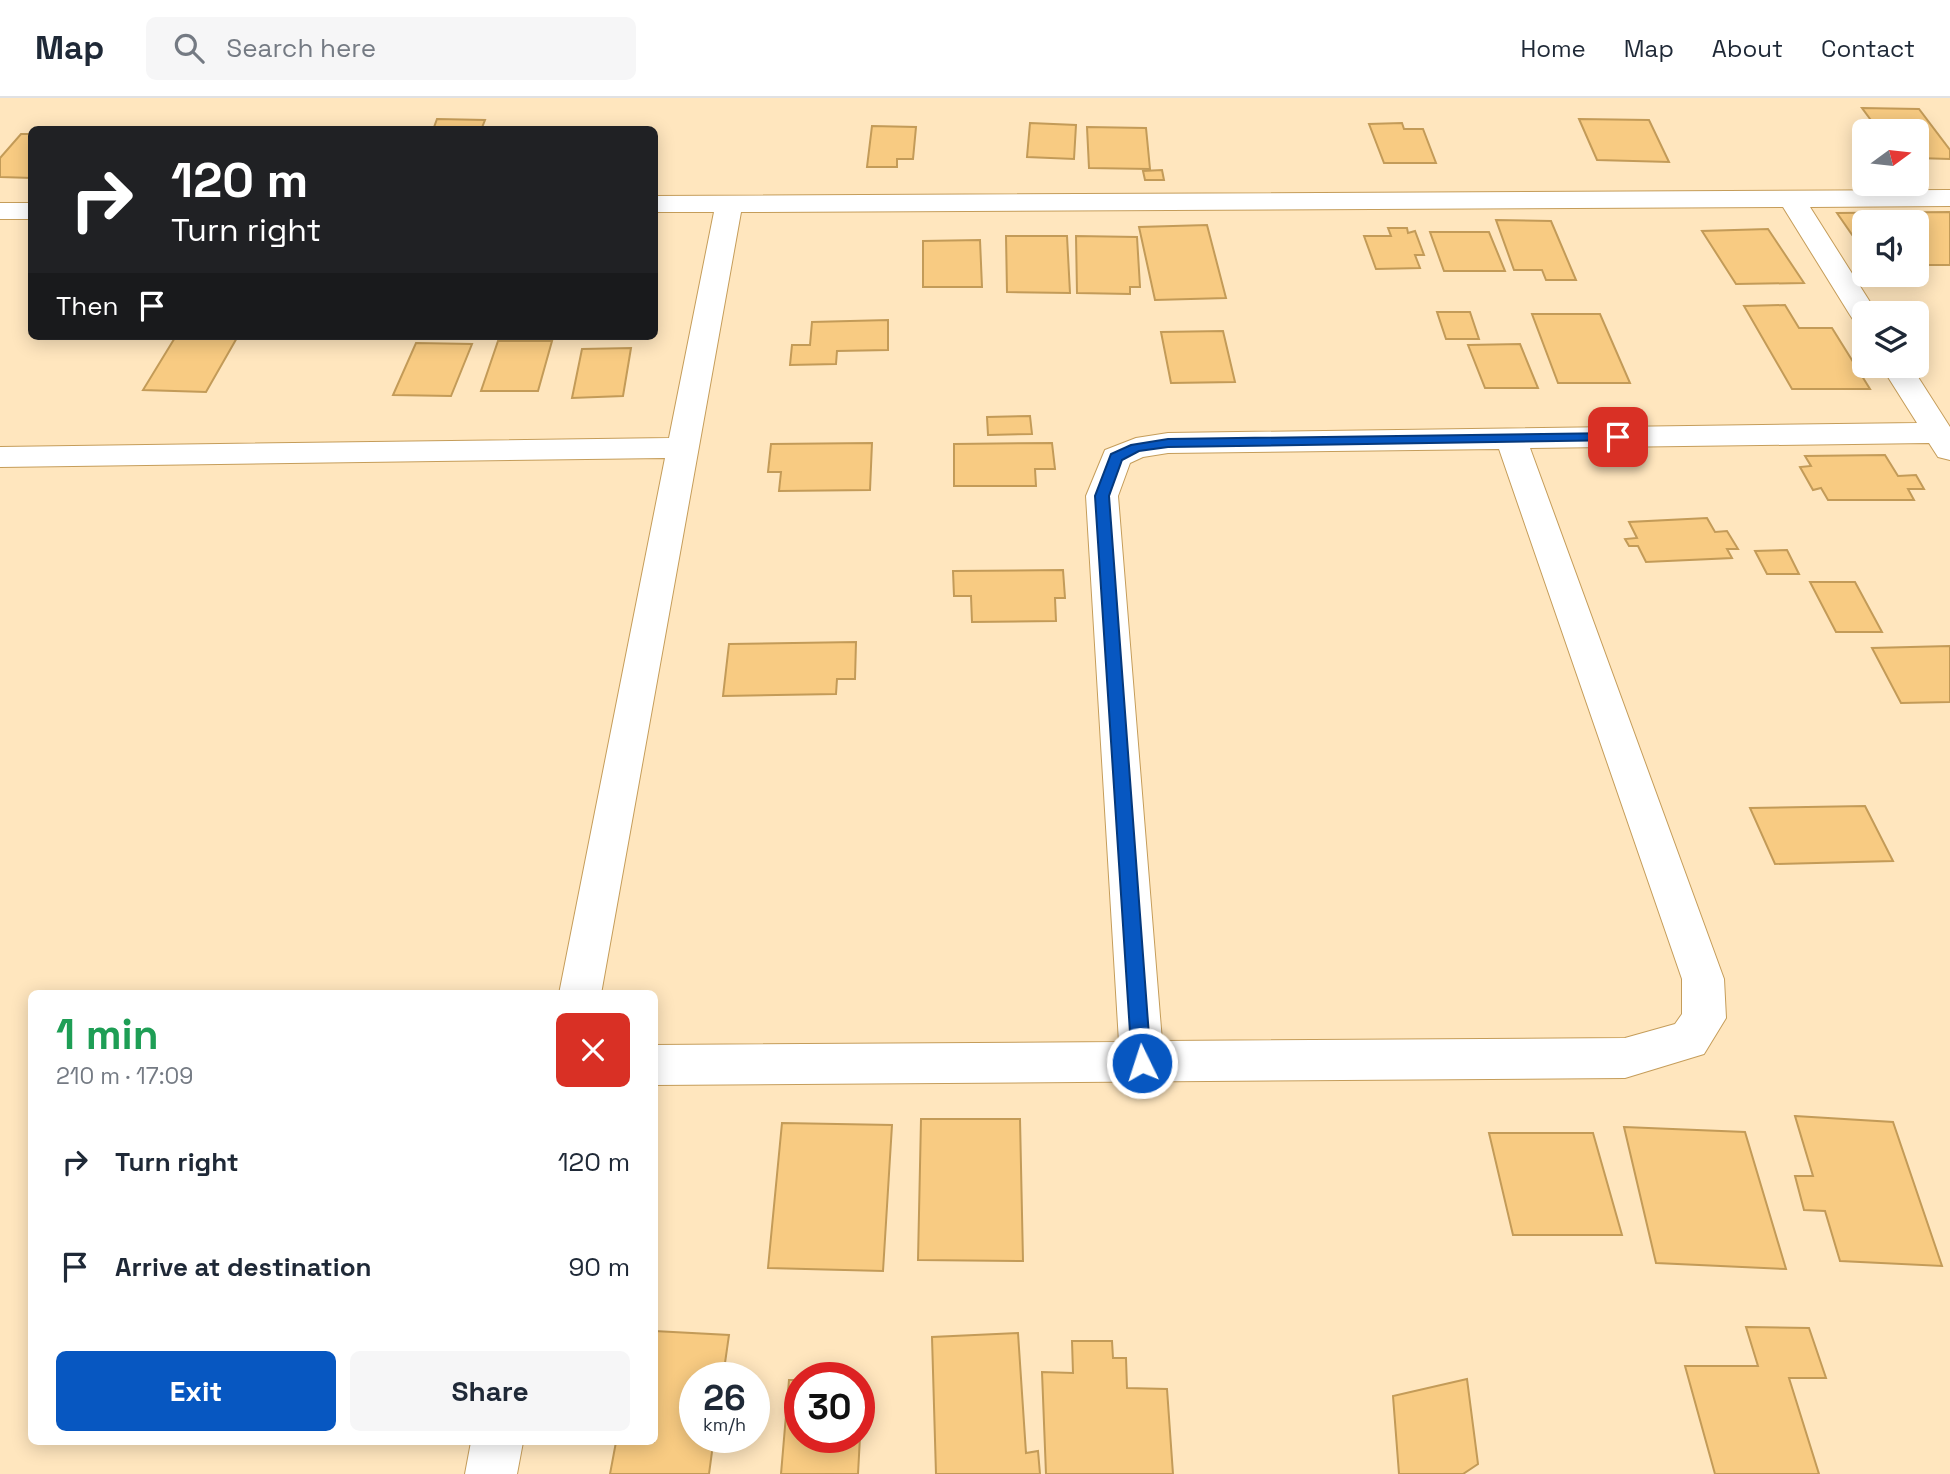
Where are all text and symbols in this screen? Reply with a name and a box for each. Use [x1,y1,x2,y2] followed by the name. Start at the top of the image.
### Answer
[146,17,636,80] search box
[35,27,104,69] text: Map
[170,29,208,67] icon: search
[226,31,376,65] text: Search here
[1520,33,1586,64] text: Home
[1624,33,1674,64] text: Map
[1712,33,1783,64] text: About
[1821,33,1915,64] text: Contact
[1852,119,1928,196] north arrow
[1852,119,1929,378] map controls
[171,149,308,211] text: 120 m
[56,154,147,245] icon: right
[171,210,321,250] text: Turn right
[1852,210,1929,287] button: sound
[133,287,171,325] icon: arrive
[56,289,119,323] text: Then
[1852,301,1929,378] button: layers
[1588,407,1648,467] pin
[1599,418,1637,456] icon: arrive
[56,1008,159,1061] text: 1 min
[556,1013,630,1087] button: close
[1105,1026,1179,1100] position arrow
[56,1061,193,1091] text: 210 m · 17:09
[56,1143,94,1181] icon: right
[115,1145,239,1179] text: Turn right
[558,1145,630,1179] text: 120 m
[56,1248,94,1286] icon: arrive
[115,1250,372,1284] text: Arrive at destination
[568,1250,630,1284] text: 90 m
[56,1351,336,1431] button: Exit
[350,1351,630,1431] button: Share
[784,1362,875,1453] speed limit sign: 30
[703,1376,746,1420] text: 26
[703,1413,746,1436] text: km/h

